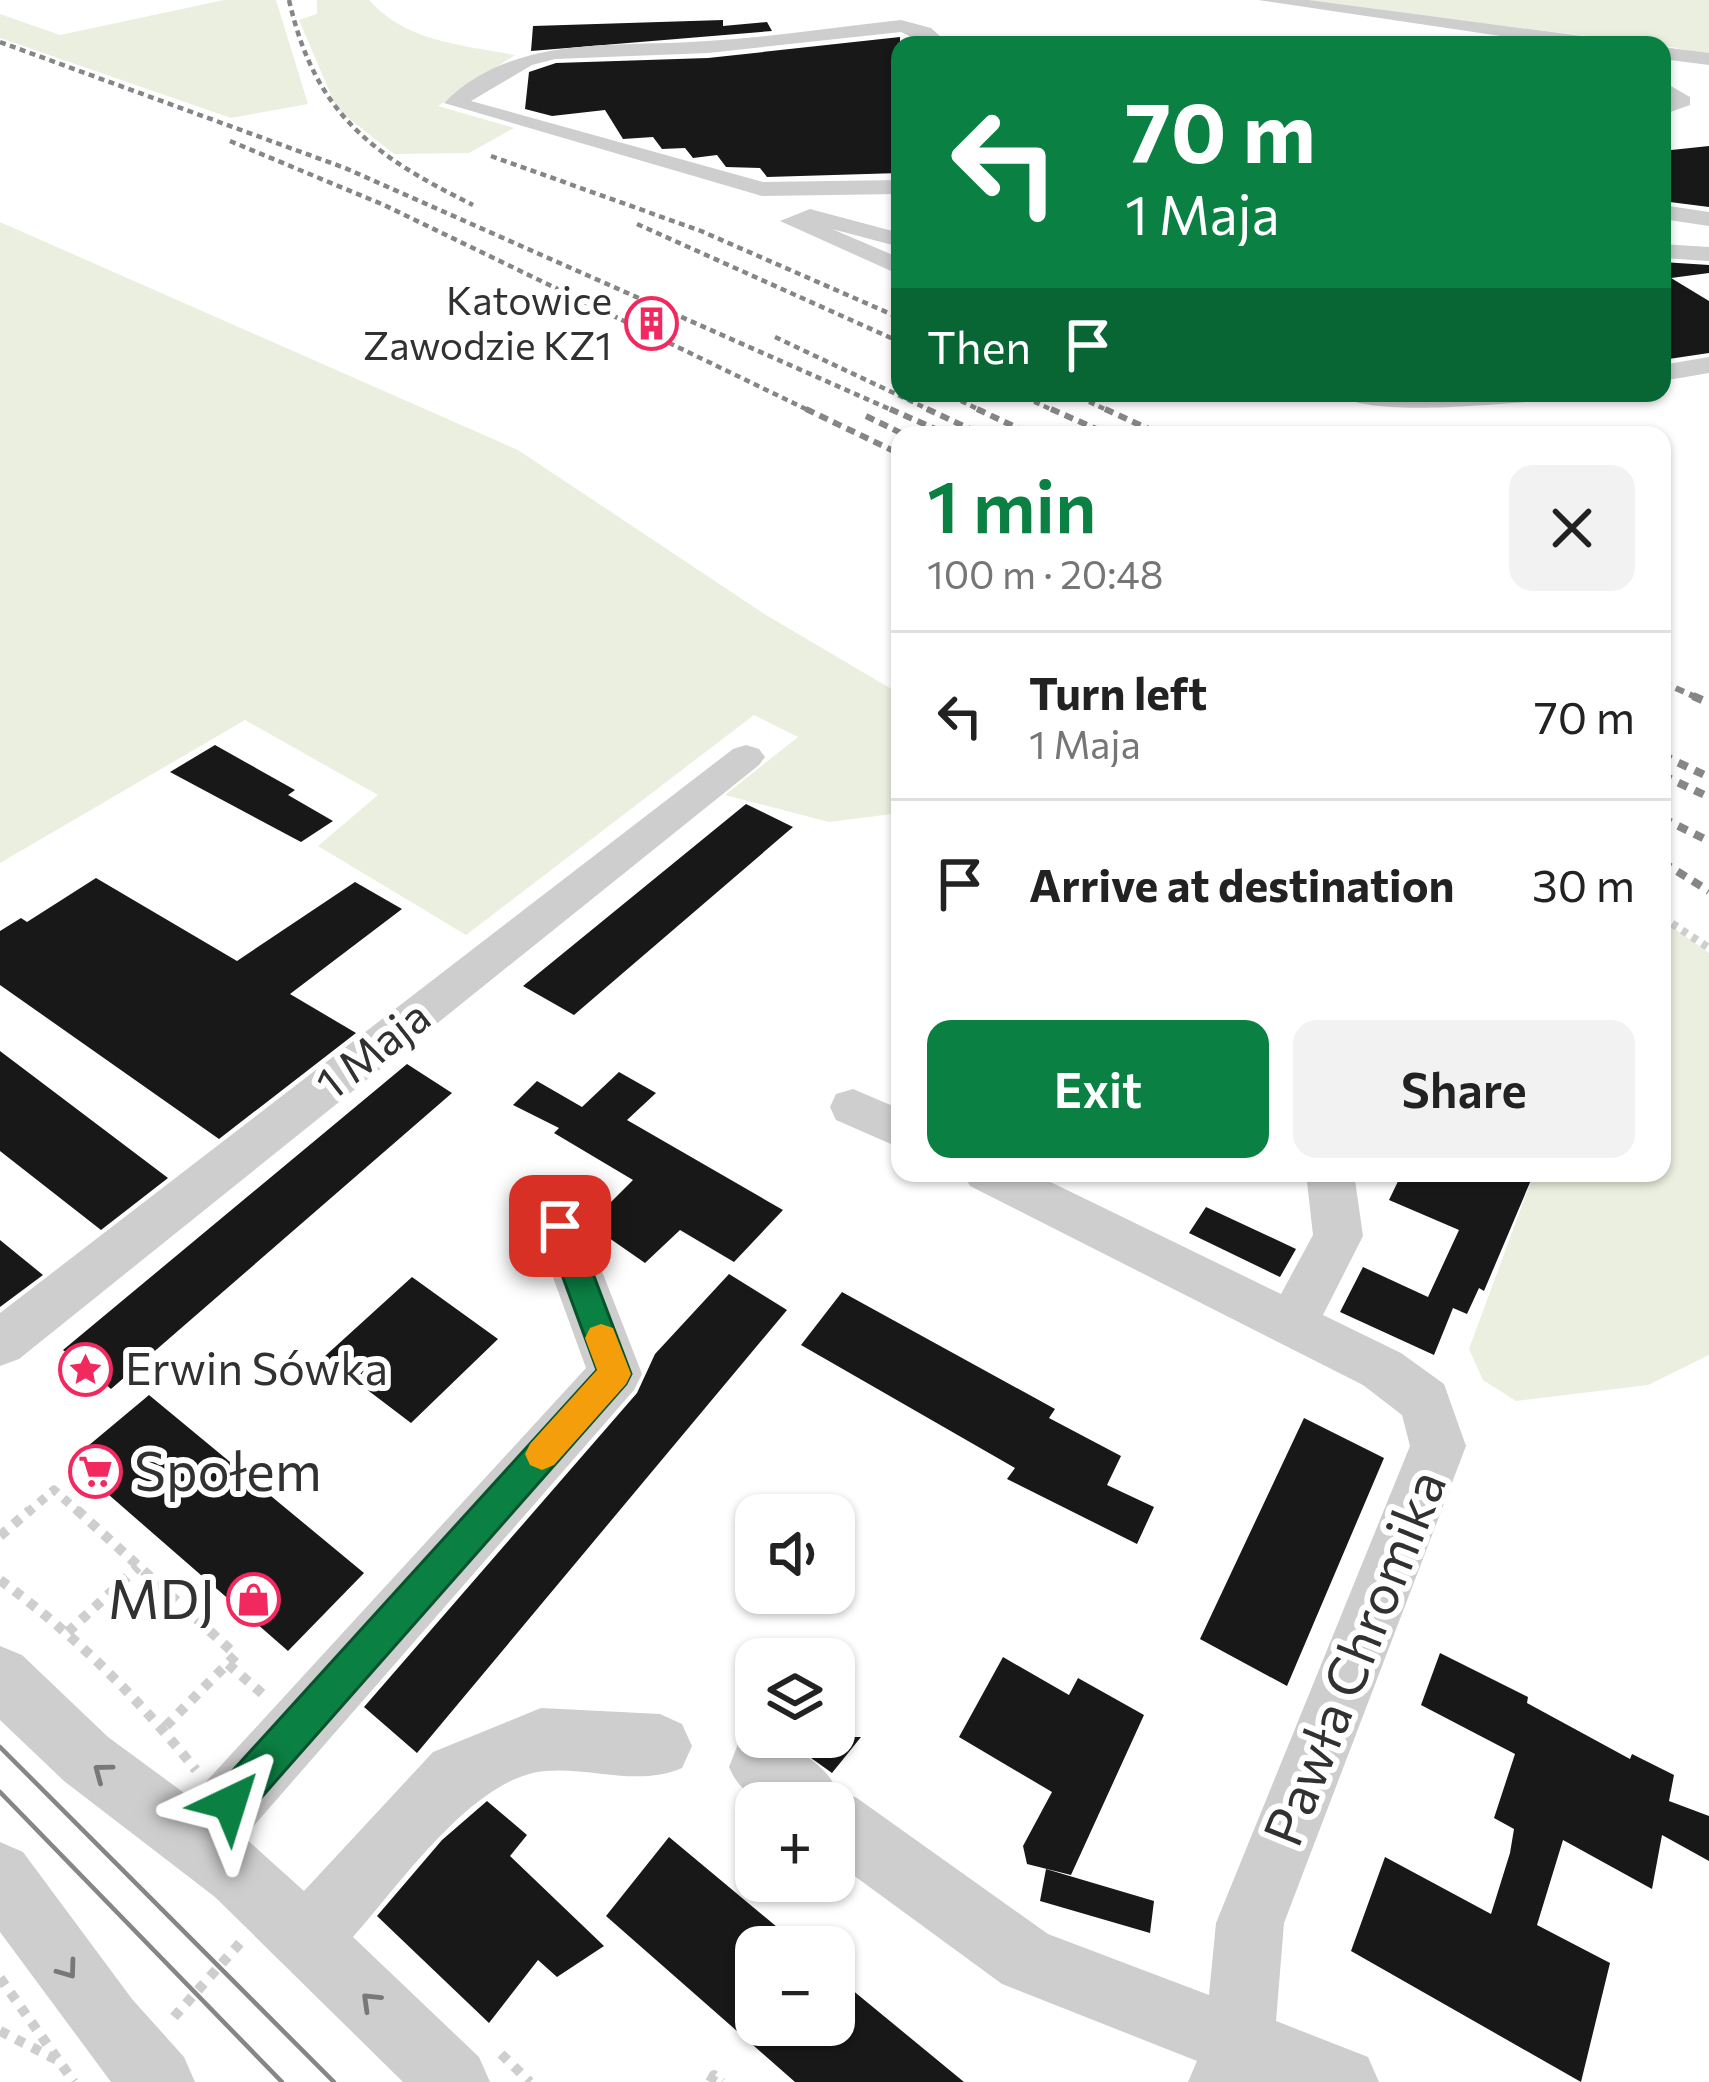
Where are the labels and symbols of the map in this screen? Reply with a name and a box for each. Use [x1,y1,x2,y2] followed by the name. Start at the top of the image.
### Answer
[363,275,612,368] place label: Katowice Zawodzie KZ1
[623,295,679,351] building icon: Katowice Zawodzie KZ1
[304,987,439,1109] street label: 1 Maja
[509,1175,611,1277] pin
[125,1339,388,1394] place label: Erwin Sówka
[58,1341,114,1397] place icon: Erwin Sówka
[134,1436,322,1502] place label: Społem
[67,1444,123,1500] supermarket icon: Społem
[1247,1460,1458,1854] street label: Pawła Chromika
[108,1564,215,1630] place label: MDJ
[226,1572,282,1628] shop icon: MDJ
[167,1740,293,1866] position arrow
[94,1764,116,1786] one-way arrow
[54,1957,76,1978] one-way arrow
[362,1993,384,2015] one-way arrow

